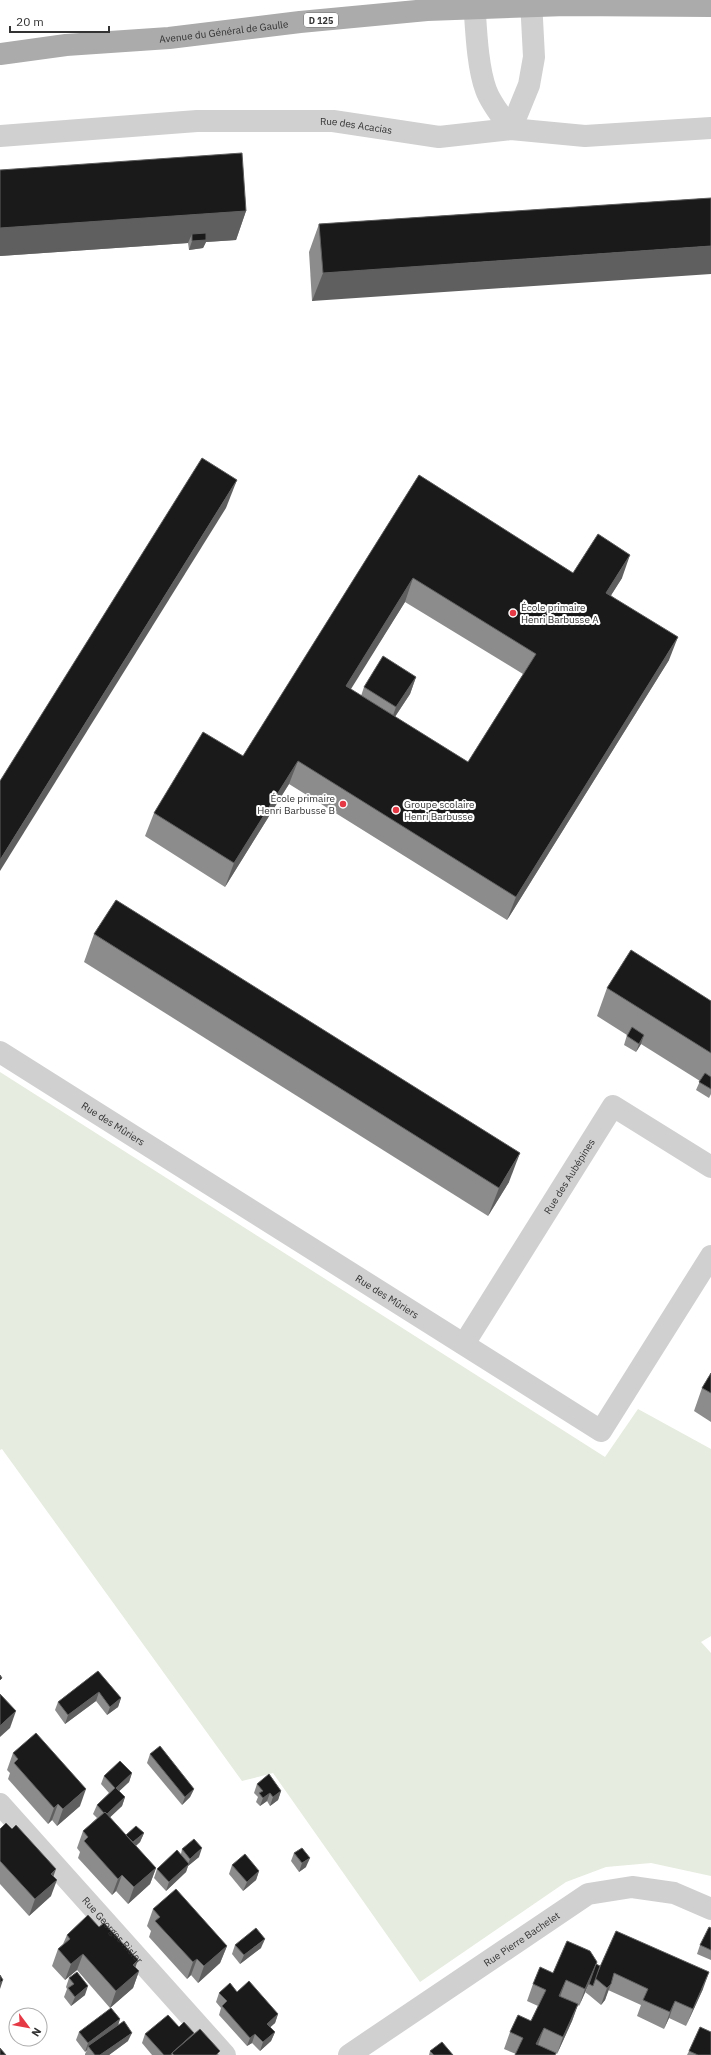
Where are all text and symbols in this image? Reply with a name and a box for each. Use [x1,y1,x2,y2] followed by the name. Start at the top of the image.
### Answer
[10,8,109,34] scale bar
[304,13,338,27] road number: D 125
[16,14,44,29] text: 20 m
[159,17,290,45] street label: Avenue du Général de Gaulle
[320,114,393,136] street label: Rue des Acacias
[521,601,599,626] place label: École primaire Henri Barbusse A
[508,608,518,618] marker: École primaire Henri Barbusse A
[257,792,335,817] place label: École primaire Henri Barbusse B
[404,798,475,823] place label: Groupe scolaire Henri Barbusse
[338,799,348,809] marker: École primaire Henri Barbusse B
[391,805,401,815] marker: Groupe scolaire Henri Barbusse
[79,1099,148,1148] street label: Rue des Mûriers
[541,1136,598,1216] street label: Rue des Aubépines
[353,1271,422,1321] street label: Rue des Mûriers
[80,1894,146,1966] street label: Rue Georges Risler
[481,1908,562,1969] street label: Rue Pierre Bachelet
[8,2007,48,2047] north arrow
[28,2025,45,2039] text: N

